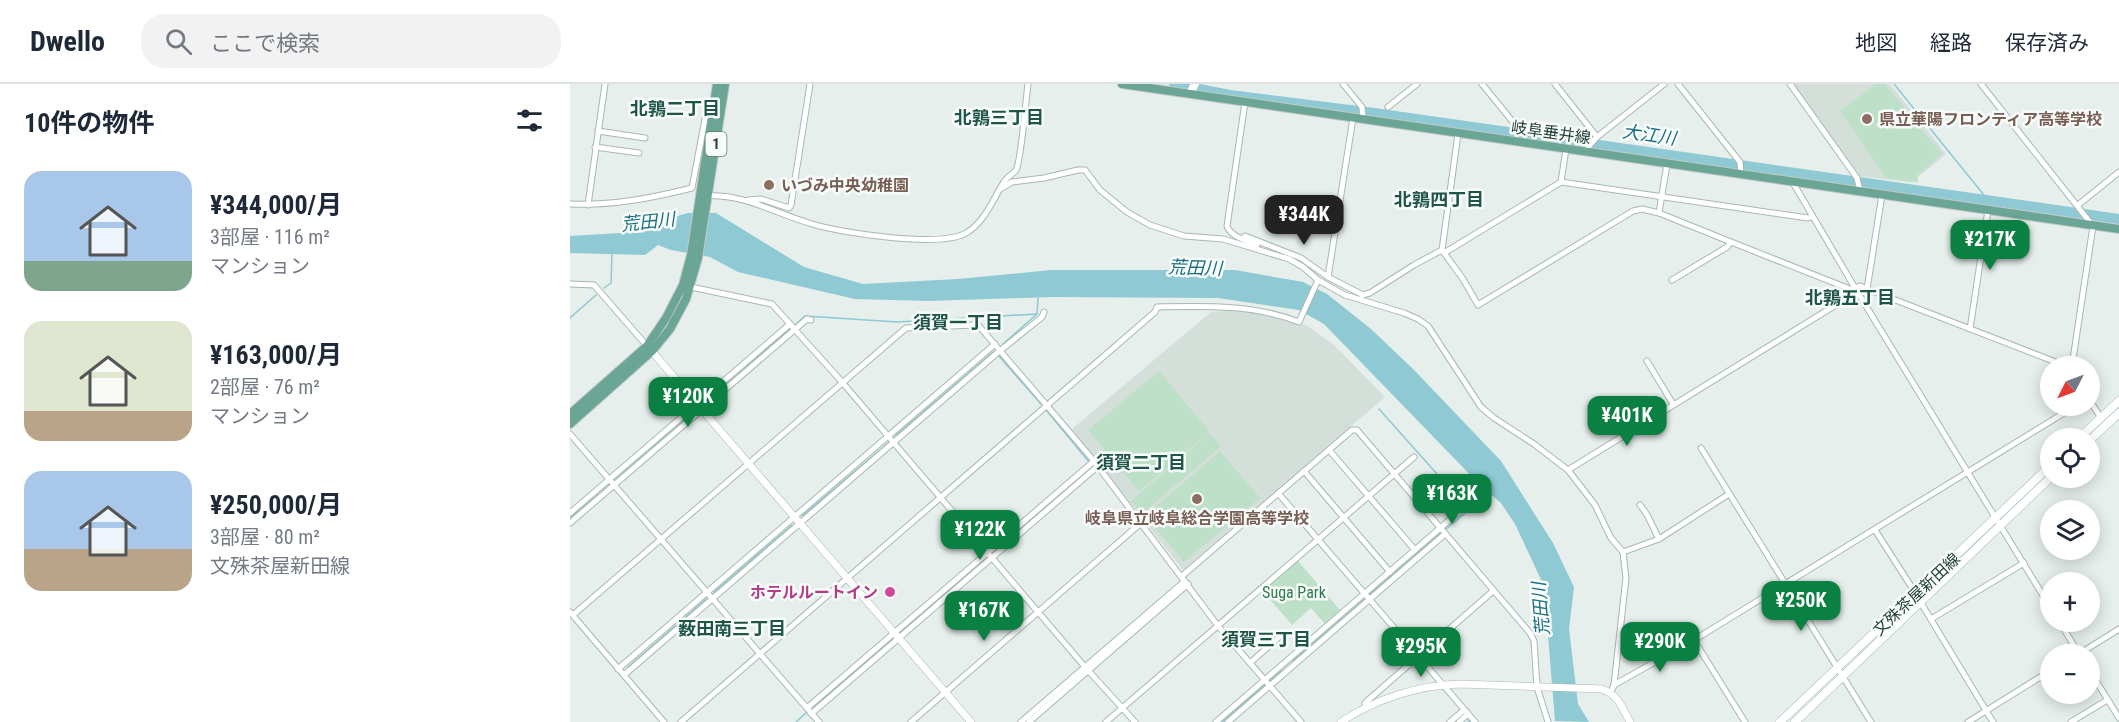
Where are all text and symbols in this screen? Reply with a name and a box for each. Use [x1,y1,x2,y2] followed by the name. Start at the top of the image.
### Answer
[141,14,561,68] search box
[30,25,105,58] text: Dwello
[162,25,195,58] icon: search
[210,31,320,56] text: ここで検索
[1855,31,1897,55] text: 地図
[1930,31,1972,55] text: 経路
[2005,31,2089,55] text: 保存済み
[630,98,720,119] district label: 北鶉二丁目
[513,104,546,137] icon: filters
[954,107,1044,128] district label: 北鶉三丁目
[24,108,154,138] text: 10件の物件
[1879,110,2102,129] place label: 県立華陽フロンティア高等学校
[1860,112,1874,126] marker: 県立華陽フロンティア高等学校
[1510,118,1592,147] street label: 岐阜垂井線
[1621,120,1679,149] water label: 大江川
[706,132,726,156] road number: 1
[781,176,909,195] place label: いづみ中央幼稚園
[762,178,776,192] marker: いづみ中央幼稚園
[1394,189,1484,210] district label: 北鶉四丁目
[210,190,342,220] text: ¥344,000/月
[72,195,144,267] icon: home
[1262,195,1346,246] pin: ¥344K
[1279,202,1329,226] text: ¥344K
[620,208,678,235] water label: 荒田川
[1948,220,2032,271] pin: ¥217K
[210,225,330,249] text: 3部屋 · 116 m²
[1965,227,2015,251] text: ¥217K
[210,254,310,278] text: マンション
[1168,256,1224,279] water label: 荒田川
[1805,287,1895,308] district label: 北鶉五丁目
[913,312,1003,333] district label: 須賀一丁目
[210,340,342,370] text: ¥163,000/月
[72,345,144,417] icon: home
[2040,356,2100,416] north arrow
[2040,356,2100,704] map controls
[210,375,320,399] text: 2部屋 · 76 m²
[646,377,730,428] pin: ¥120K
[663,384,713,408] text: ¥120K
[1585,396,1669,447] pin: ¥401K
[1602,403,1652,427] text: ¥401K
[210,404,310,428] text: マンション
[2040,428,2100,488] button: locate
[1096,452,1186,473] district label: 須賀二丁目
[1410,474,1494,525] pin: ¥163K
[1427,481,1477,505] text: ¥163K
[210,490,342,520] text: ¥250,000/月
[1190,492,1204,506] marker: 岐阜県立岐阜総合学園高等学校
[72,495,144,567] icon: home
[2040,500,2100,560] button: layers
[1085,509,1309,528] place label: 岐阜県立岐阜総合学園高等学校
[938,510,1022,561] pin: ¥122K
[955,517,1005,541] text: ¥122K
[210,525,320,549] text: 3部屋 · 80 m²
[1869,549,1964,640] street label: 文殊茶屋新田線
[210,554,350,578] text: 文殊茶屋新田線
[2040,572,2100,632] button: +
[1528,579,1553,637] water label: 荒田川
[1759,581,1843,632] pin: ¥250K
[750,583,878,602] place label: ホテルルートイン
[1262,583,1327,602] park label: Suga Park
[883,585,897,599] marker: ホテルルートイン
[1776,588,1826,612] text: ¥250K
[942,591,1026,642] pin: ¥167K
[959,598,1009,622] text: ¥167K
[678,618,786,639] district label: 薮田南三丁目
[1618,622,1702,673] pin: ¥290K
[1379,627,1463,678] pin: ¥295K
[1221,629,1311,650] district label: 須賀三丁目
[1635,629,1685,653] text: ¥290K
[1396,634,1446,658] text: ¥295K
[2040,644,2100,704] button: −

